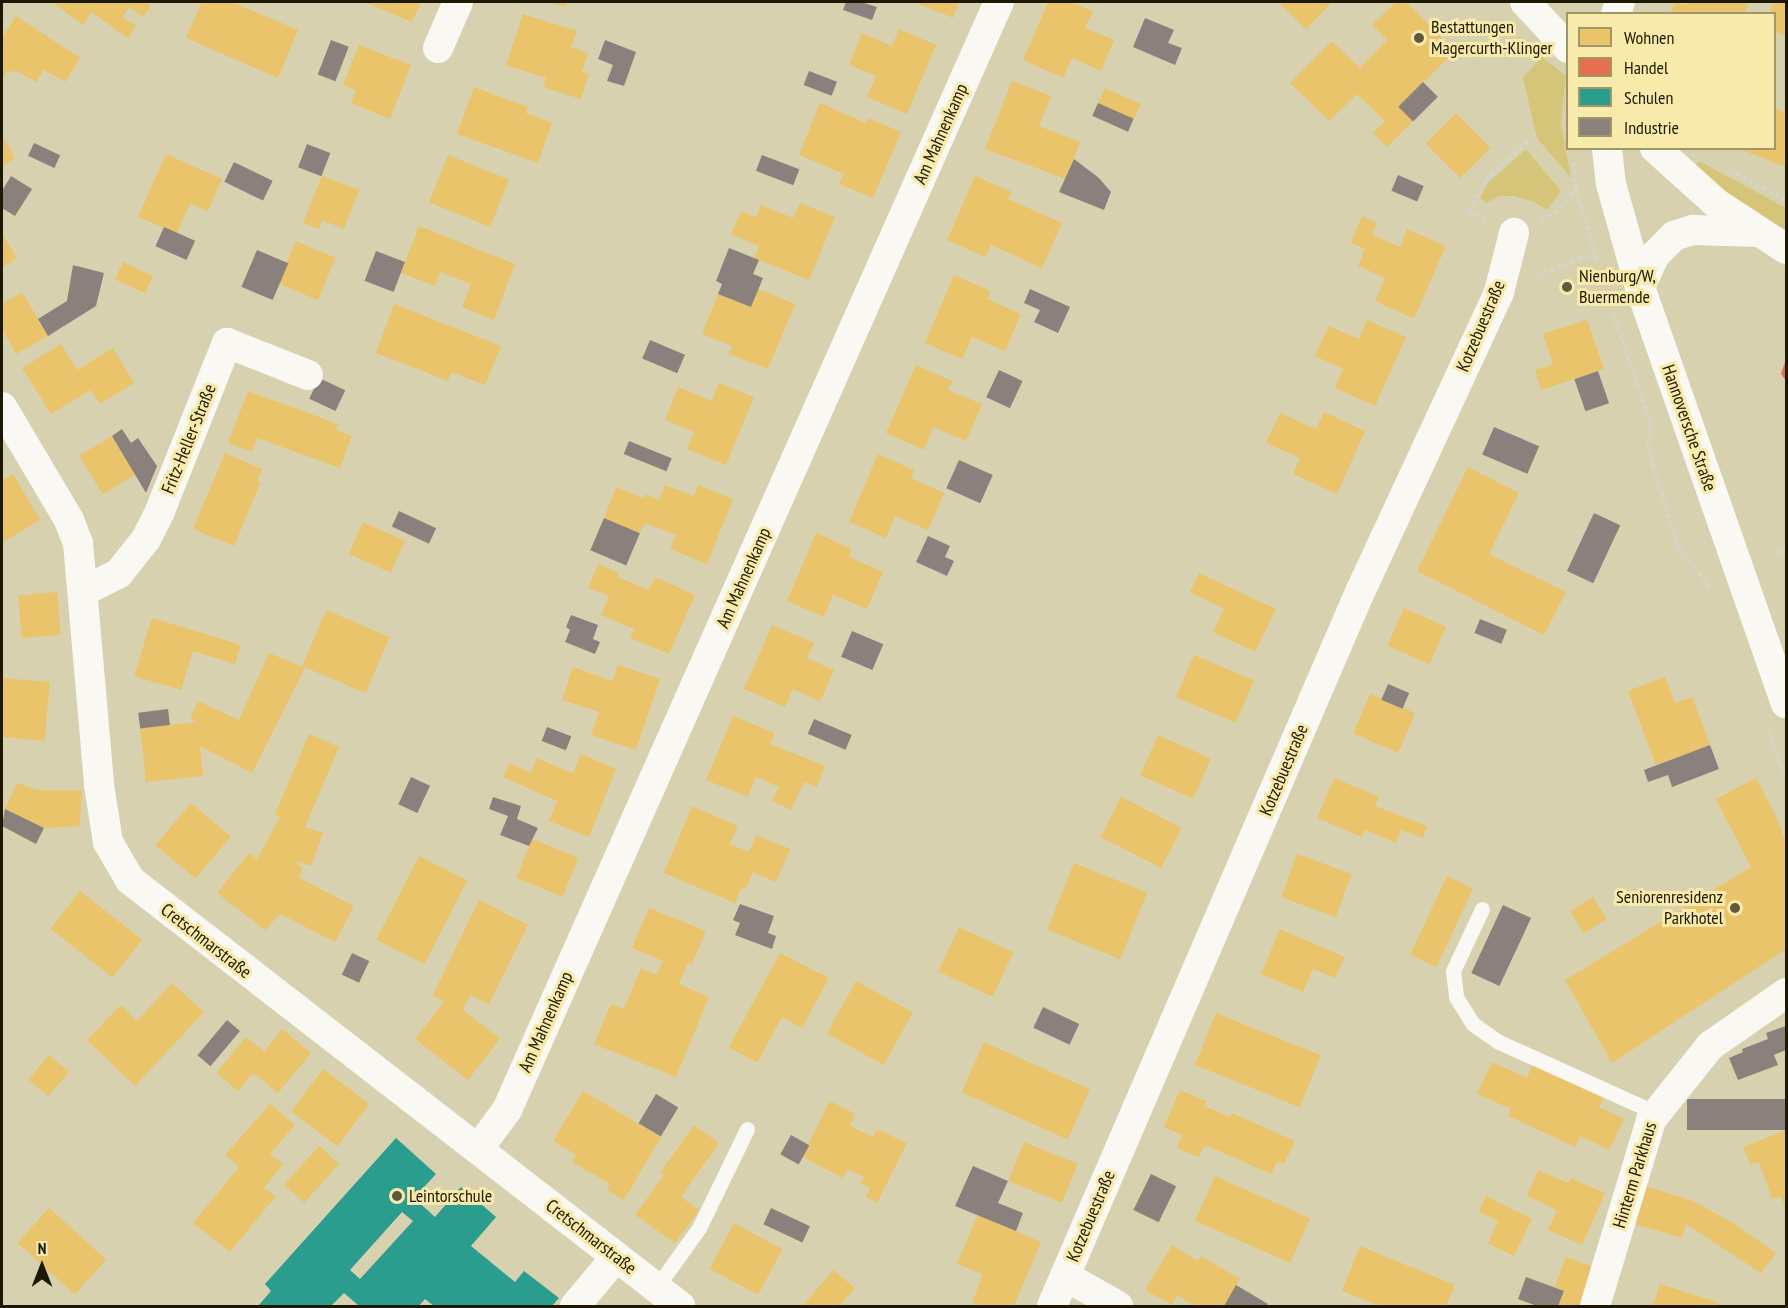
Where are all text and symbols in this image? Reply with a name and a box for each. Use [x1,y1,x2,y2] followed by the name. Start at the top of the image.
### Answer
[1566,12,1776,150] legend
[1431,17,1553,60] place label: Bestattungen Magercurth-Klinger
[1624,26,1674,49] text: Wohnen
[1412,31,1426,45] marker: Bestattungen Magercurth-Klinger
[1624,56,1668,79] text: Handel
[909,80,973,188] street label: Am Mahnenkamp
[1624,86,1673,109] text: Schulen
[1624,116,1679,139] text: Industrie
[1579,266,1656,308] place label: Nienburg/W, Buermende
[1452,277,1510,375] street label: Kotzebuestraße
[1560,280,1574,294] marker: Nienburg/W, Buermende
[1657,362,1721,494] street label: Hannoversche Straße
[157,381,221,497] street label: Fritz-Heller-Straße
[712,524,776,632] street label: Am Mahnenkamp
[1255,721,1313,819] street label: Kotzebuestraße
[1616,887,1723,930] place label: Seniorenresidenz Parkhotel
[156,899,256,983] street label: Cretschmarstraße
[1728,901,1742,915] marker: Seniorenresidenz Parkhotel
[514,968,578,1076] street label: Am Mahnenkamp
[1609,1119,1661,1231] street label: Hinterm Parkhaus
[1062,1167,1120,1265] street label: Kotzebuestraße
[409,1185,492,1207] place label: Leintorschule
[390,1189,404,1203] marker: Leintorschule
[541,1195,641,1279] street label: Cretschmarstraße
[12,1236,72,1296] north arrow
[38,1238,46,1258] text: N

